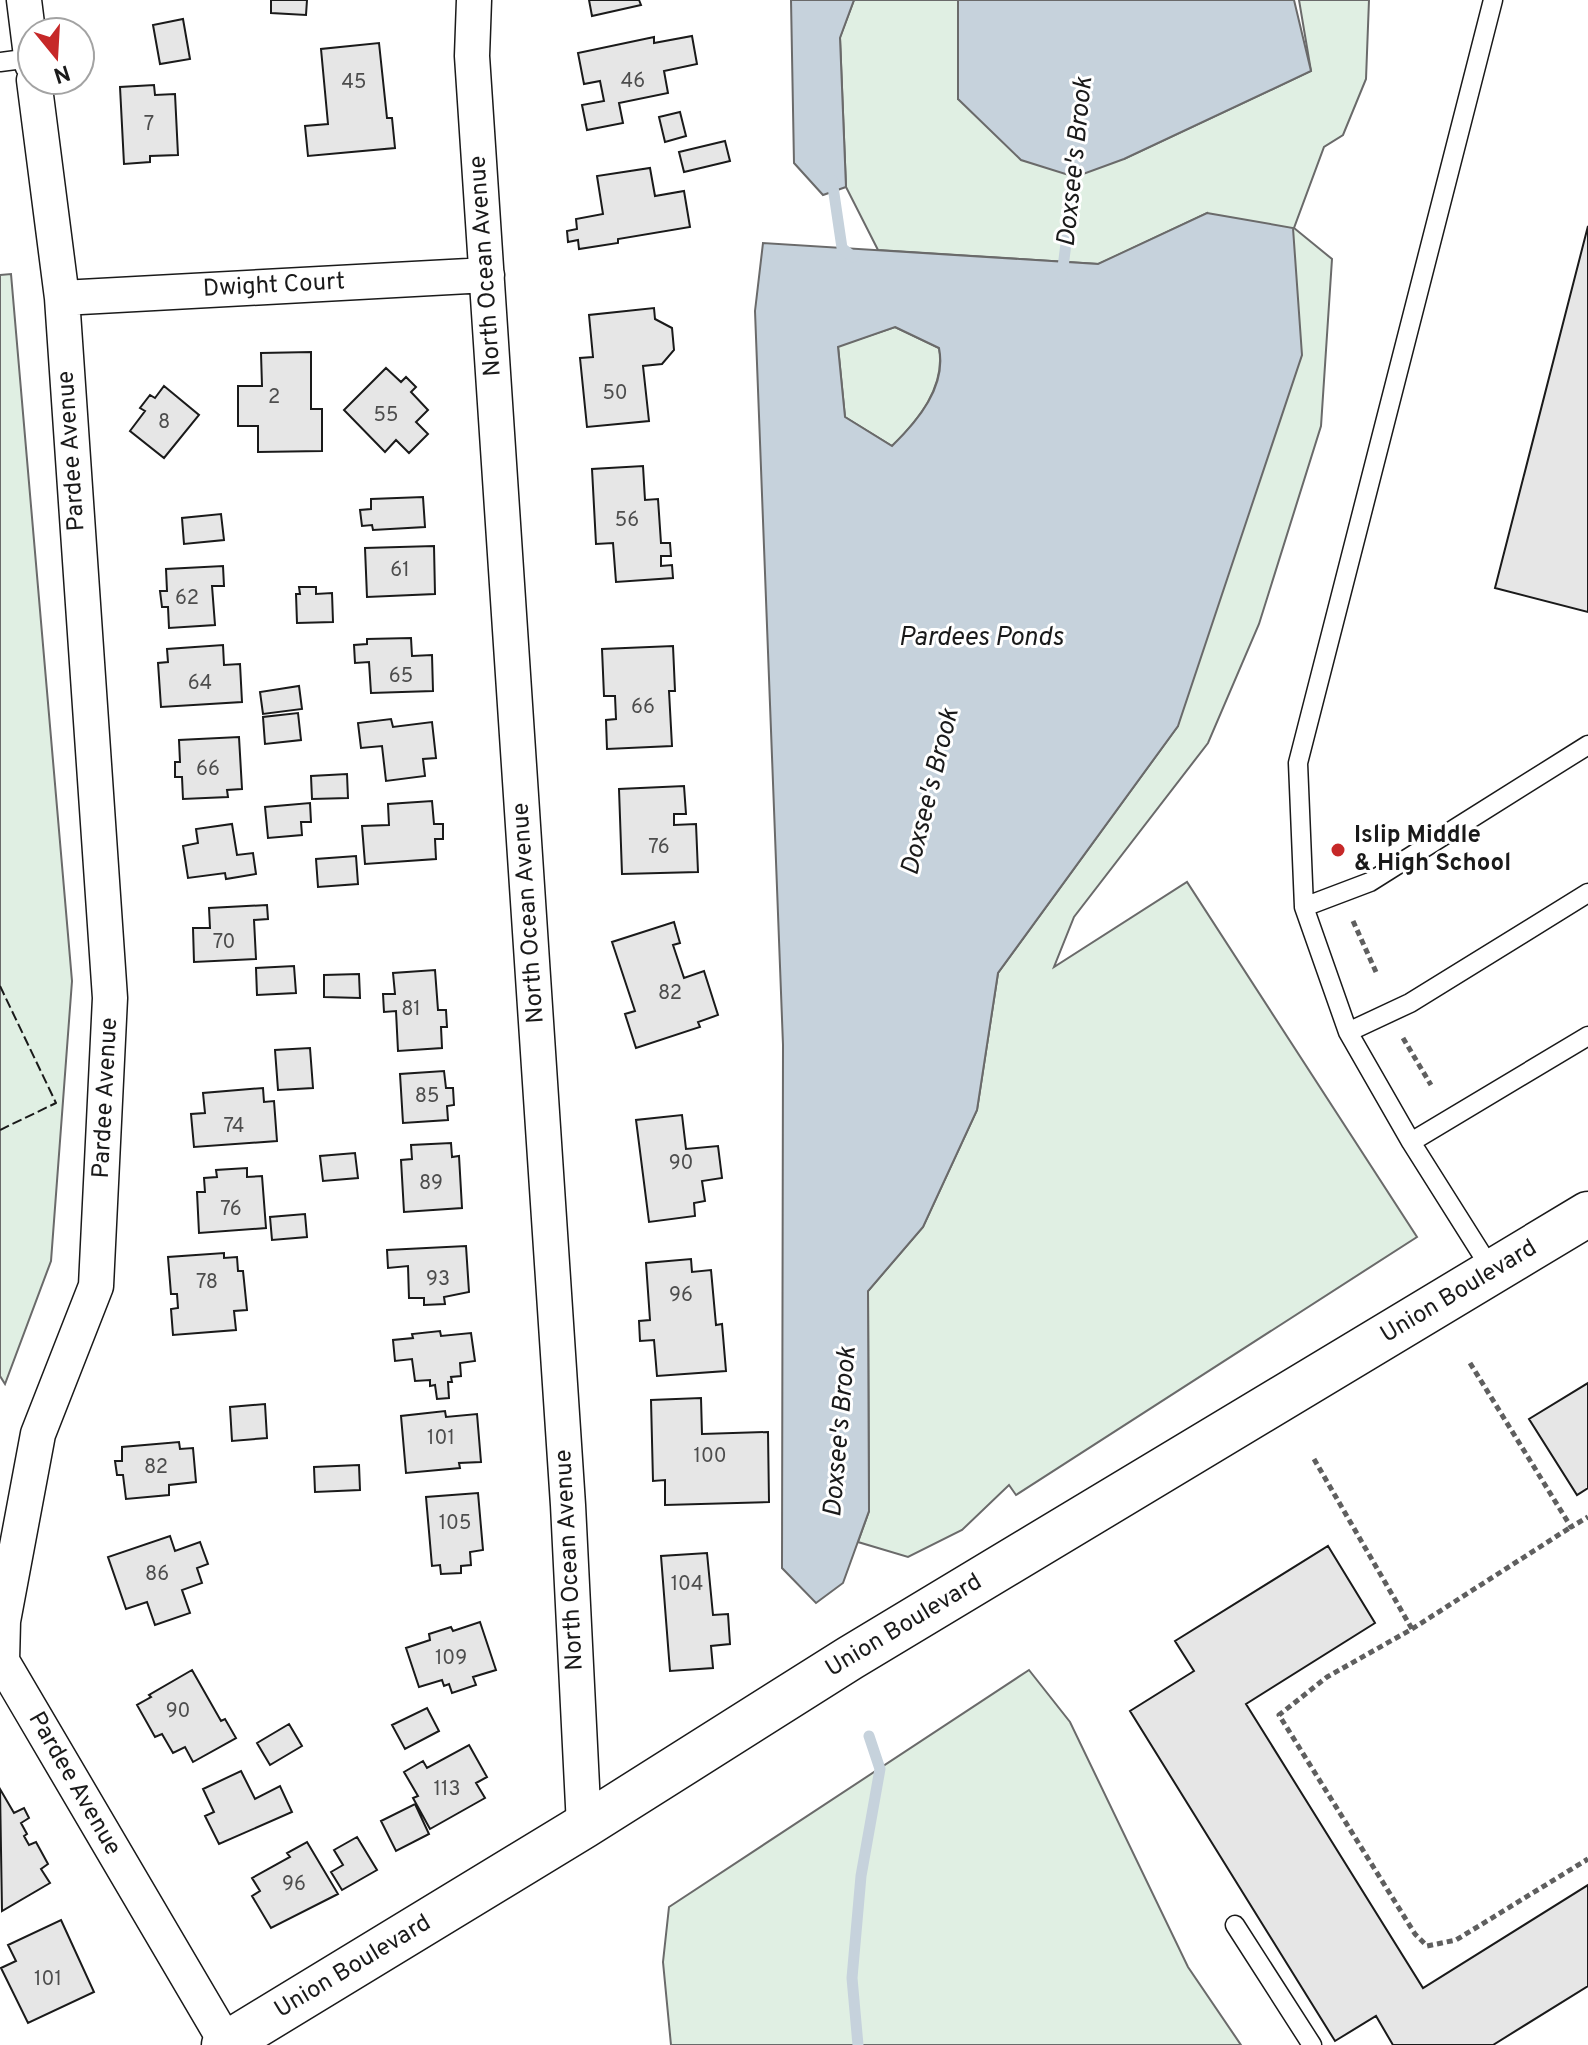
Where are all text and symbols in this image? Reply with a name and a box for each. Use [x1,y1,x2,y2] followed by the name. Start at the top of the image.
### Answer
[16,16,96,96] north arrow
[50,57,73,88] text: N
[621,69,645,95] house number: 46
[342,70,366,96] house number: 45
[1051,74,1101,249] water label: Doxsee's Brook
[144,112,154,138] house number: 7
[463,155,509,377] street label: North Ocean Avenue
[202,267,346,305] street label: Dwight Court
[51,370,93,532] street label: Pardee Avenue
[602,381,628,407] house number: 50
[268,385,280,411] house number: 2
[374,403,398,429] house number: 55
[158,410,170,436] house number: 8
[615,508,639,534] house number: 56
[390,558,410,584] house number: 61
[175,586,199,612] house number: 62
[899,622,1065,655] water label: Pardees Ponds
[389,664,413,690] house number: 65
[188,671,212,697] house number: 64
[631,695,655,721] house number: 66
[894,704,968,879] water label: Doxsee's Brook
[196,757,220,783] house number: 66
[506,802,552,1024] street label: North Ocean Avenue
[1354,821,1511,879] place label: Islip Middle & High School
[648,835,670,861] house number: 76
[1329,841,1347,859] marker: Islip Middle & High School
[213,930,235,956] house number: 70
[658,981,682,1007] house number: 82
[401,997,421,1023] house number: 81
[87,1017,125,1179] street label: Pardee Avenue
[415,1084,439,1110] house number: 85
[224,1114,244,1140] house number: 74
[669,1151,693,1177] house number: 90
[419,1171,443,1197] house number: 89
[220,1197,242,1223] house number: 76
[1375,1234,1543,1350] street label: Union Boulevard
[426,1267,450,1293] house number: 93
[196,1270,218,1296] house number: 78
[669,1283,693,1309] house number: 96
[817,1345,865,1519] water label: Doxsee's Brook
[427,1426,455,1452] house number: 101
[694,1444,726,1470] house number: 100
[549,1449,591,1671] street label: North Ocean Avenue
[144,1455,168,1481] house number: 82
[439,1511,471,1537] house number: 105
[145,1562,169,1588] house number: 86
[820,1568,988,1684] street label: Union Boulevard
[671,1572,703,1598] house number: 104
[435,1646,467,1672] house number: 109
[166,1699,190,1725] house number: 90
[21,1707,127,1861] street label: Pardee Avenue
[434,1777,460,1803] house number: 113
[282,1872,306,1898] house number: 96
[269,1909,437,2025] street label: Union Boulevard
[34,1967,62,1993] house number: 101

